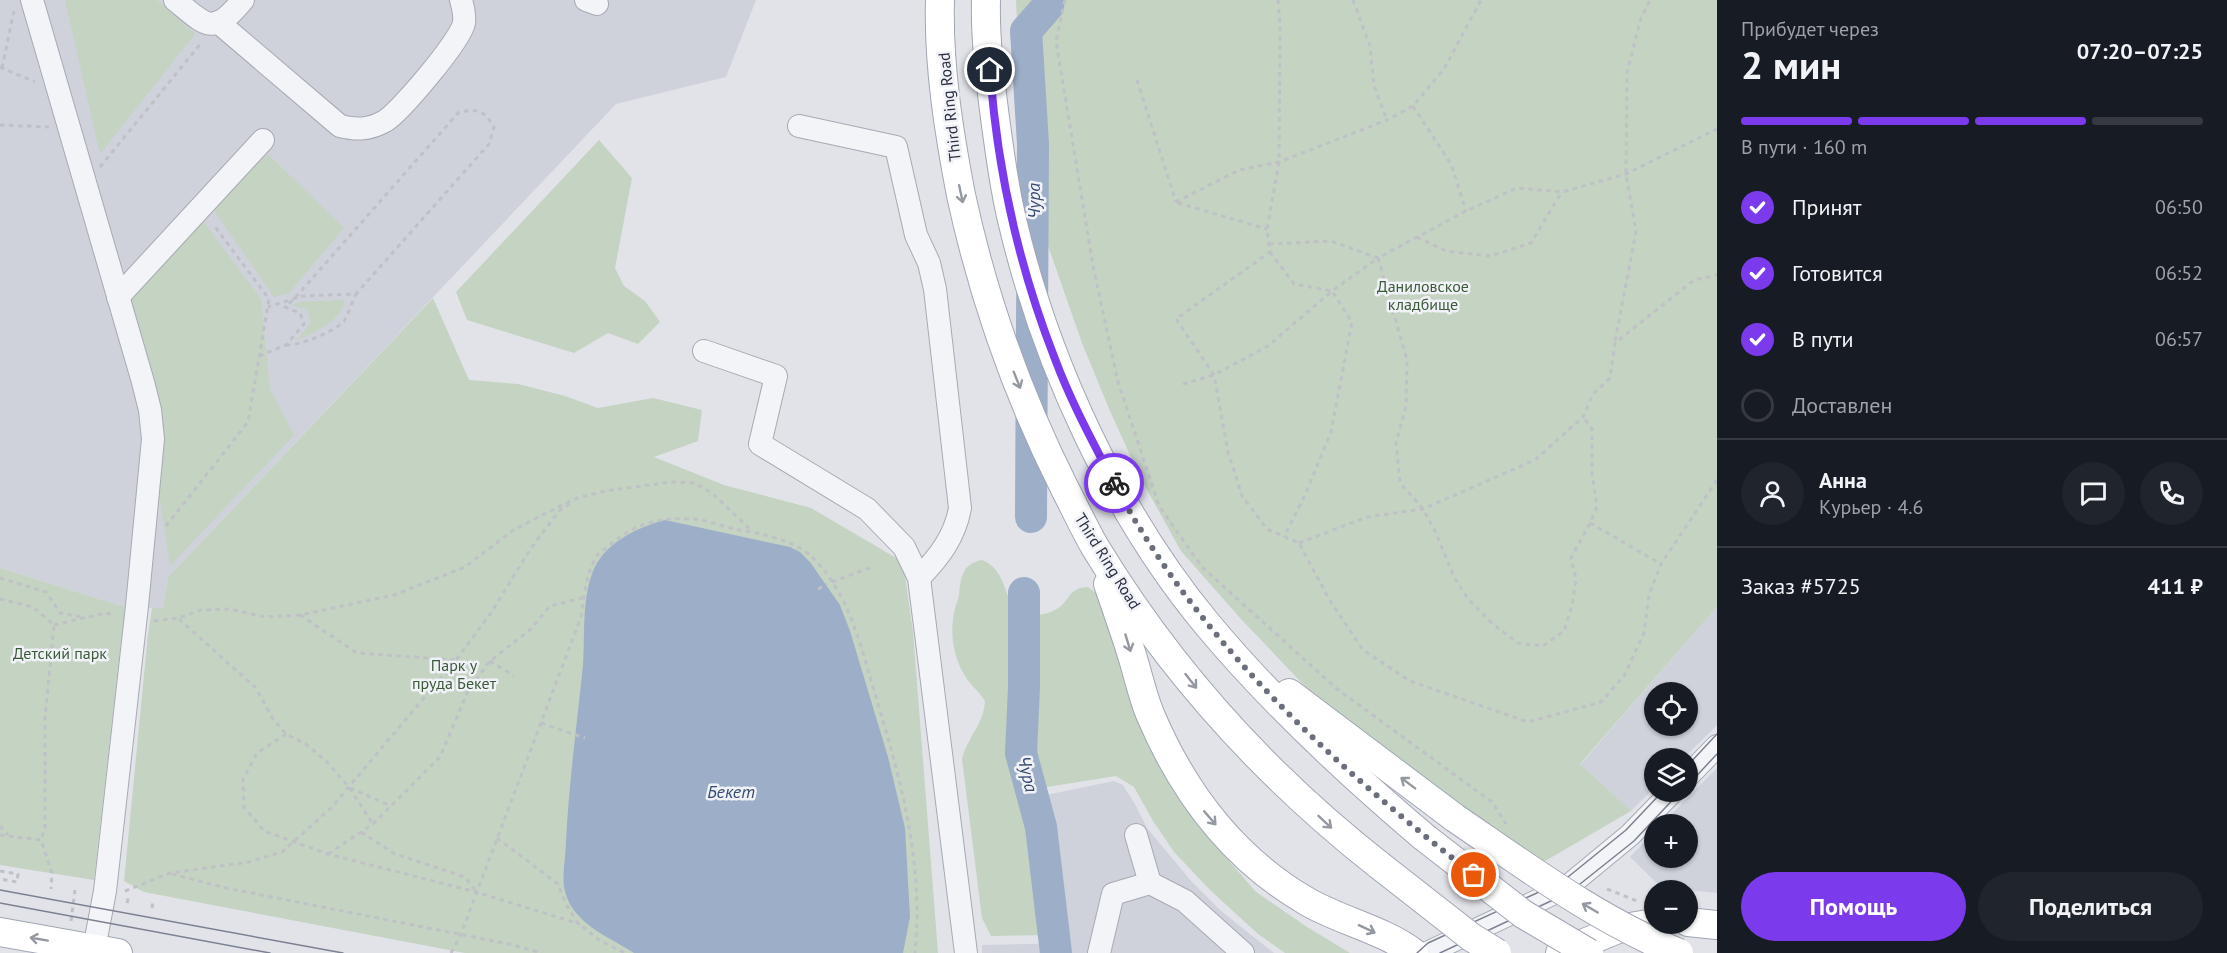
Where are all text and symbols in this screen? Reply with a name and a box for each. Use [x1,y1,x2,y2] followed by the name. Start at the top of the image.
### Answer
[1741,16,1879,42] text: Прибудет через
[2077,37,2203,65] text: 07:20–07:25
[1741,39,1841,90] text: 2 мин
[964,44,1015,95] pin
[933,51,965,163] street label: Third Ring Road
[973,53,1006,86] icon: home
[1741,134,1867,160] text: В пути · 160 m
[956,183,967,203] one-way arrow
[1022,183,1045,219] water label: Чура
[1741,191,1774,224] icon: check
[1792,193,1862,221] text: Принят
[2155,194,2203,220] text: 06:50
[1741,257,1774,290] icon: check
[1792,259,1883,287] text: Готовится
[2155,260,2203,286] text: 06:52
[1377,276,1469,314] park label: Даниловское кладбище
[1741,323,1774,356] icon: check
[1792,325,1854,353] text: В пути
[2155,326,2203,352] text: 06:57
[1012,370,1023,389] one-way arrow
[1792,391,1892,419] text: Доставлен
[1084,453,1144,513] courier
[1741,462,1804,525] button: person
[2062,462,2125,525] button: chat
[2140,462,2203,525] button: phone
[1819,466,1867,494] text: Анна
[1098,467,1131,500] icon: bike
[1819,494,1923,520] text: Курьер · 4.6
[1070,509,1146,613] street label: Third Ring Road
[1741,572,1861,600] text: Заказ #5725
[2148,572,2203,600] text: 411 ₽
[1123,633,1134,652] one-way arrow
[13,643,107,663] park label: Детский парк
[412,655,497,693] park label: Парк у пруда Бекет
[1185,672,1198,688] one-way arrow
[1644,682,1698,934] map controls
[1644,682,1698,736] button: locate
[1644,748,1698,802] button: layers
[1013,754,1043,794] water label: Чура
[1401,776,1417,789] one-way arrow
[707,780,755,803] water label: Бекет
[1203,810,1217,825] one-way arrow
[1644,814,1698,868] button: +
[1318,815,1333,829] one-way arrow
[1448,849,1499,900] pin
[1457,858,1490,891] icon: bag
[1741,872,1966,941] button: Помощь
[1978,872,2203,941] button: Поделиться
[1644,880,1698,934] button: −
[1581,902,1599,913] one-way arrow
[1358,924,1376,936] one-way arrow
[30,933,50,944] one-way arrow

